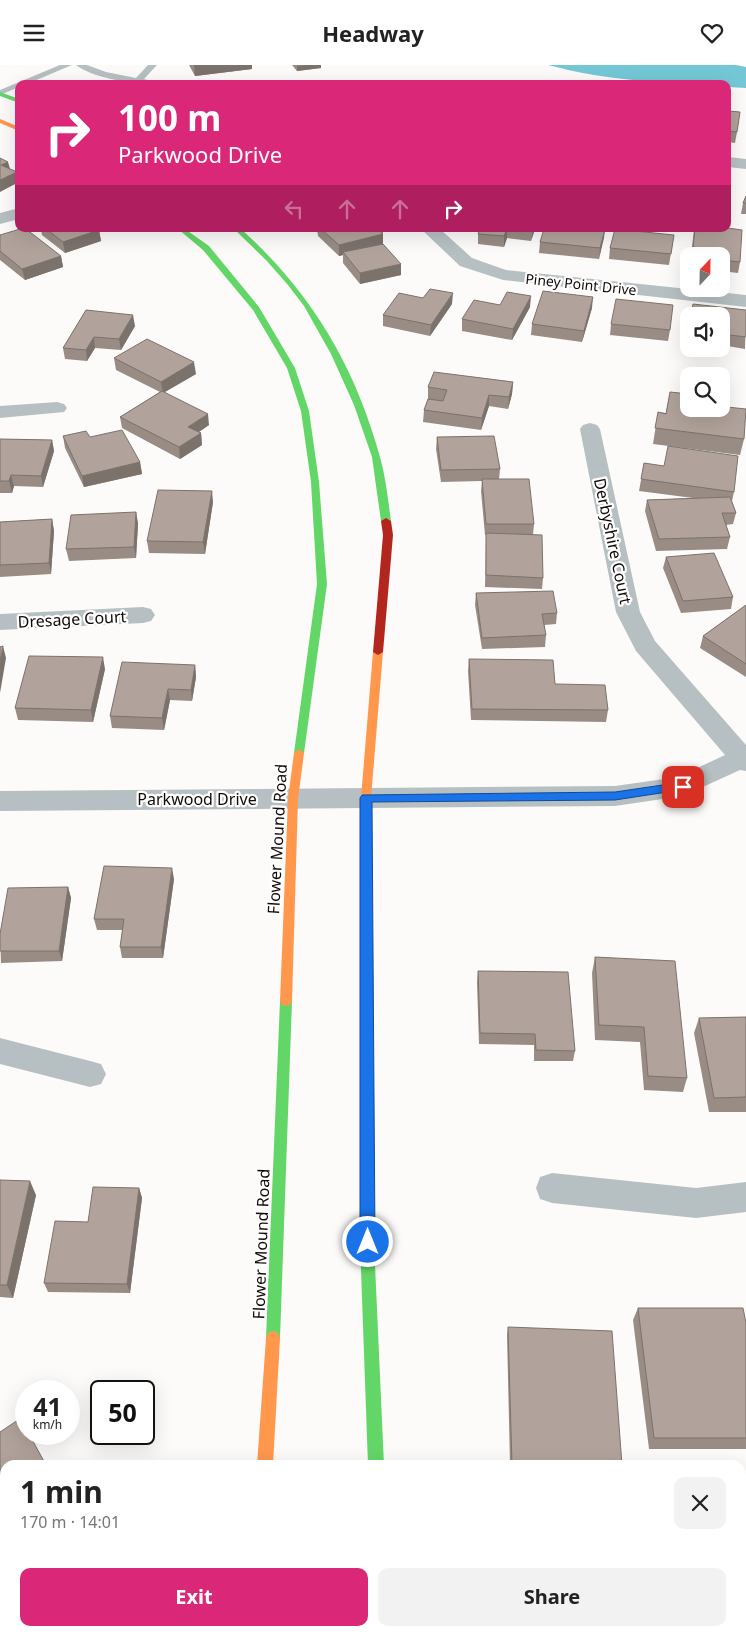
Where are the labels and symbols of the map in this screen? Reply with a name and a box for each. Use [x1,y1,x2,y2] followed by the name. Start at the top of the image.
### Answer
[680,247,730,297] north arrow
[524,269,638,299] street label: Piney Point Drive
[589,476,637,606] street label: Derbyshire Court
[17,605,127,633] street label: Dresage Court
[262,763,292,915] street label: Flower Mound Road
[662,766,704,808] pin
[137,788,257,810] street label: Parkwood Drive
[247,1168,275,1320] street label: Flower Mound Road
[341,1215,393,1267] position arrow
[90,1380,155,1445] speed limit sign: 50

